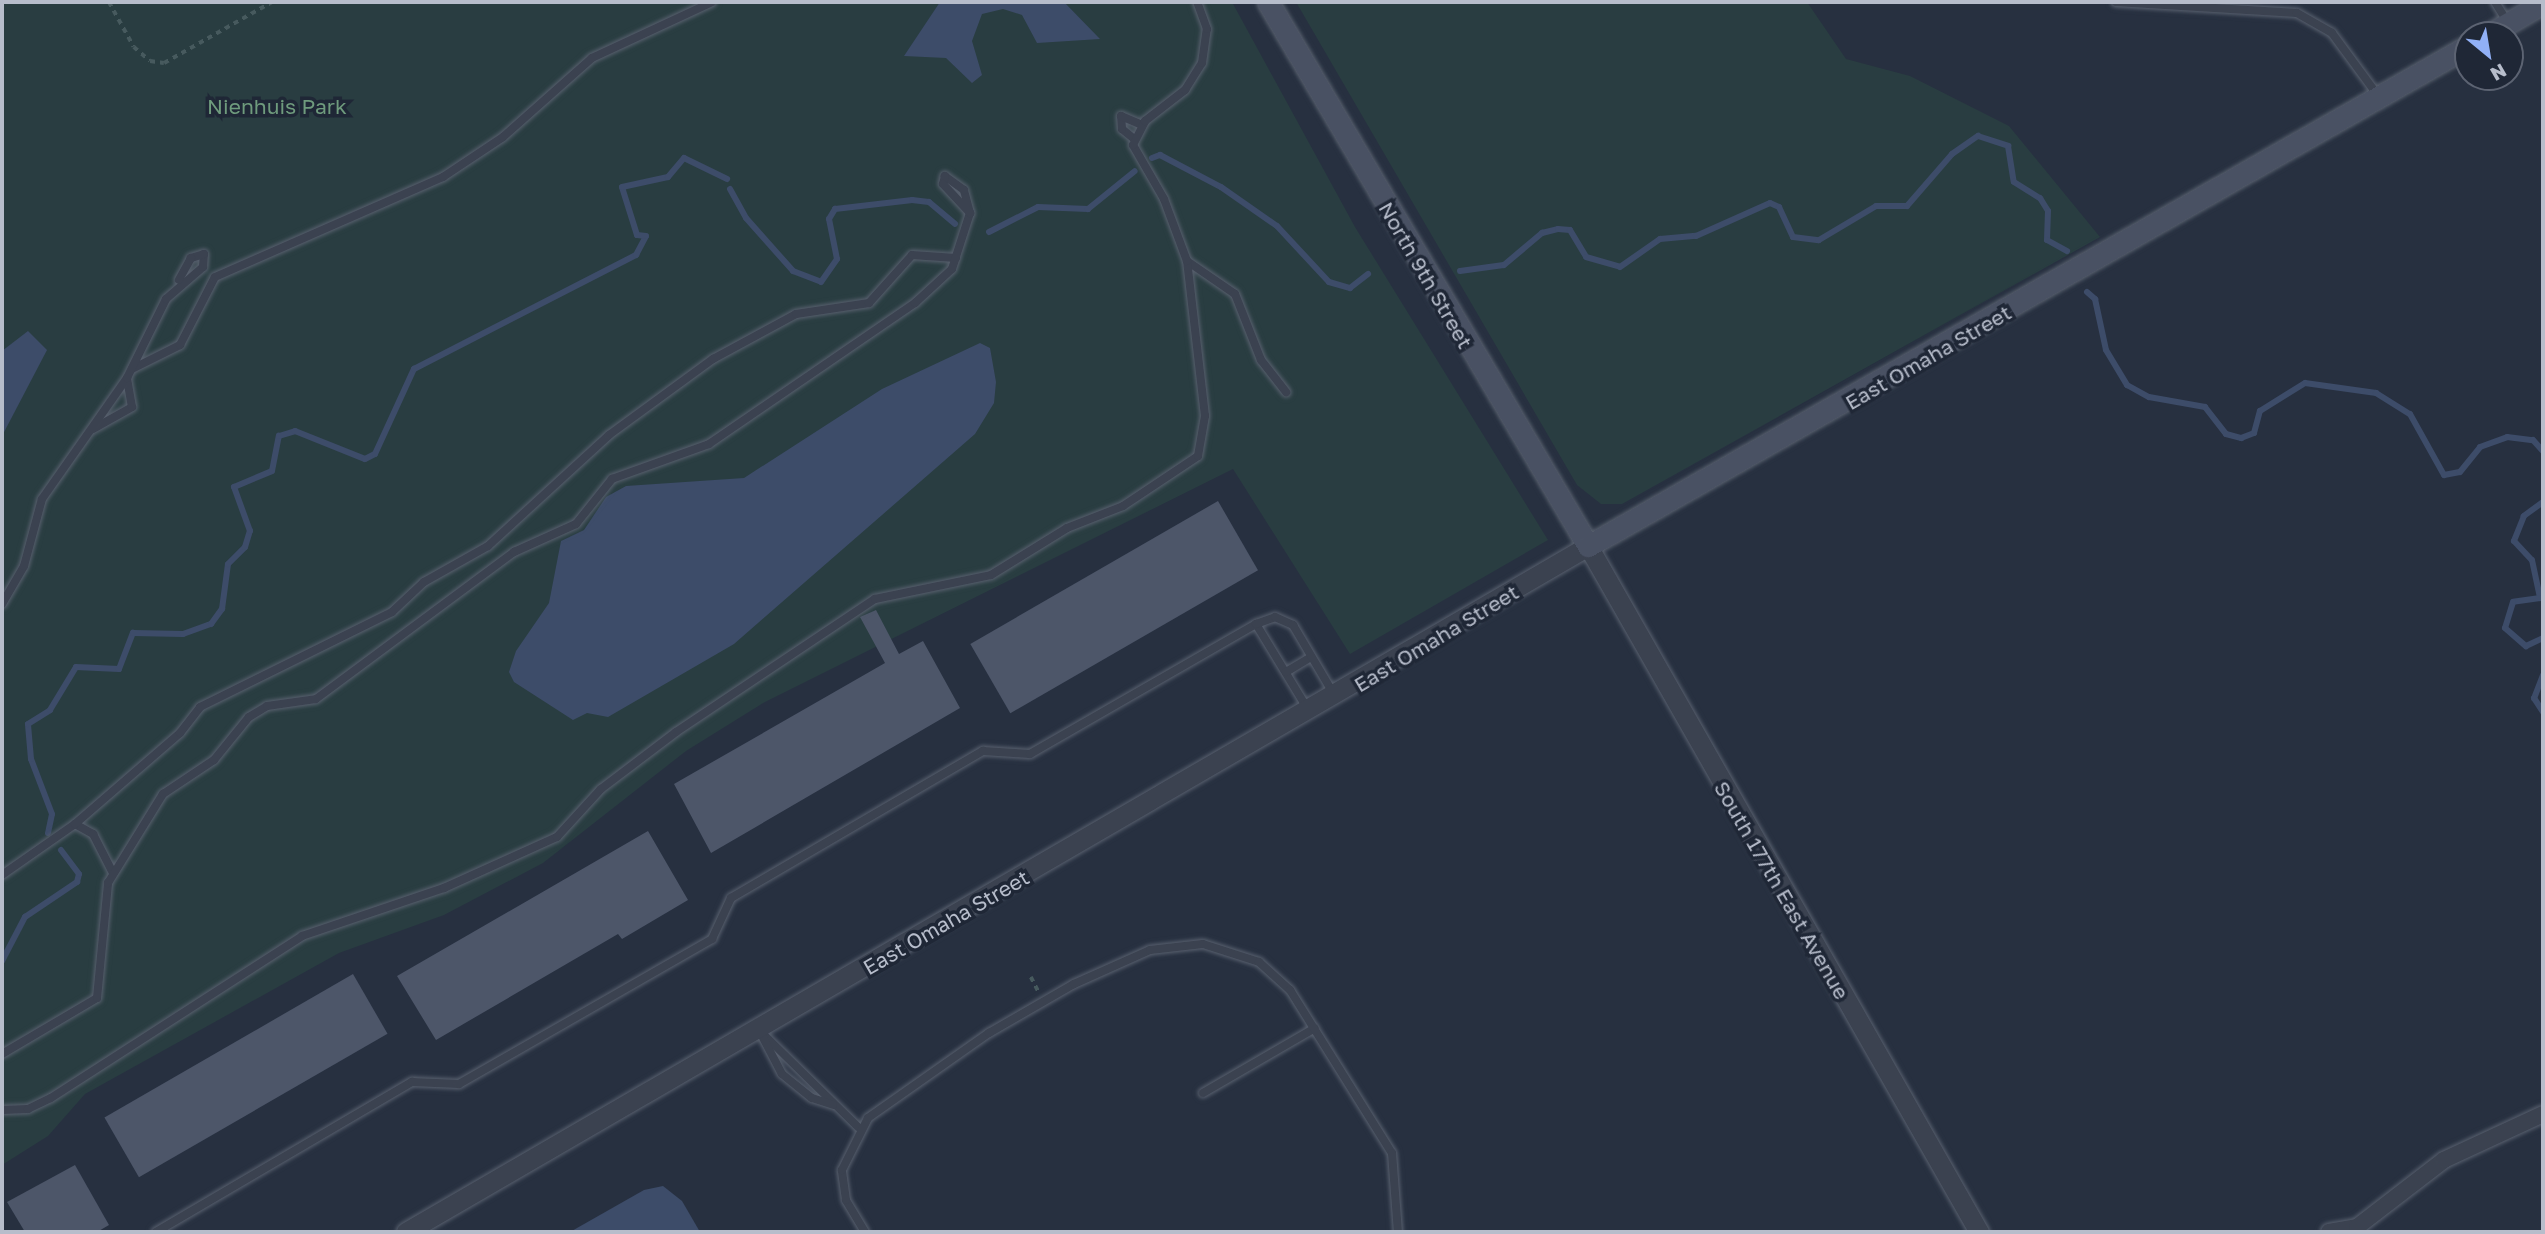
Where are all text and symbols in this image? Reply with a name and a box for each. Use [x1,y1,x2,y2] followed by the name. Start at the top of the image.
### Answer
[2454,21,2524,91] north arrow
[2487,59,2511,86] text: N
[207,93,347,119] park label: Nienhuis Park
[1374,197,1478,353] street label: North 9th Street
[1841,299,2015,415] street label: East Omaha Street
[1349,579,1523,697] street label: East Omaha Street
[1709,776,1855,1004] street label: South 177th East Avenue
[859,864,1033,980] street label: East Omaha Street

